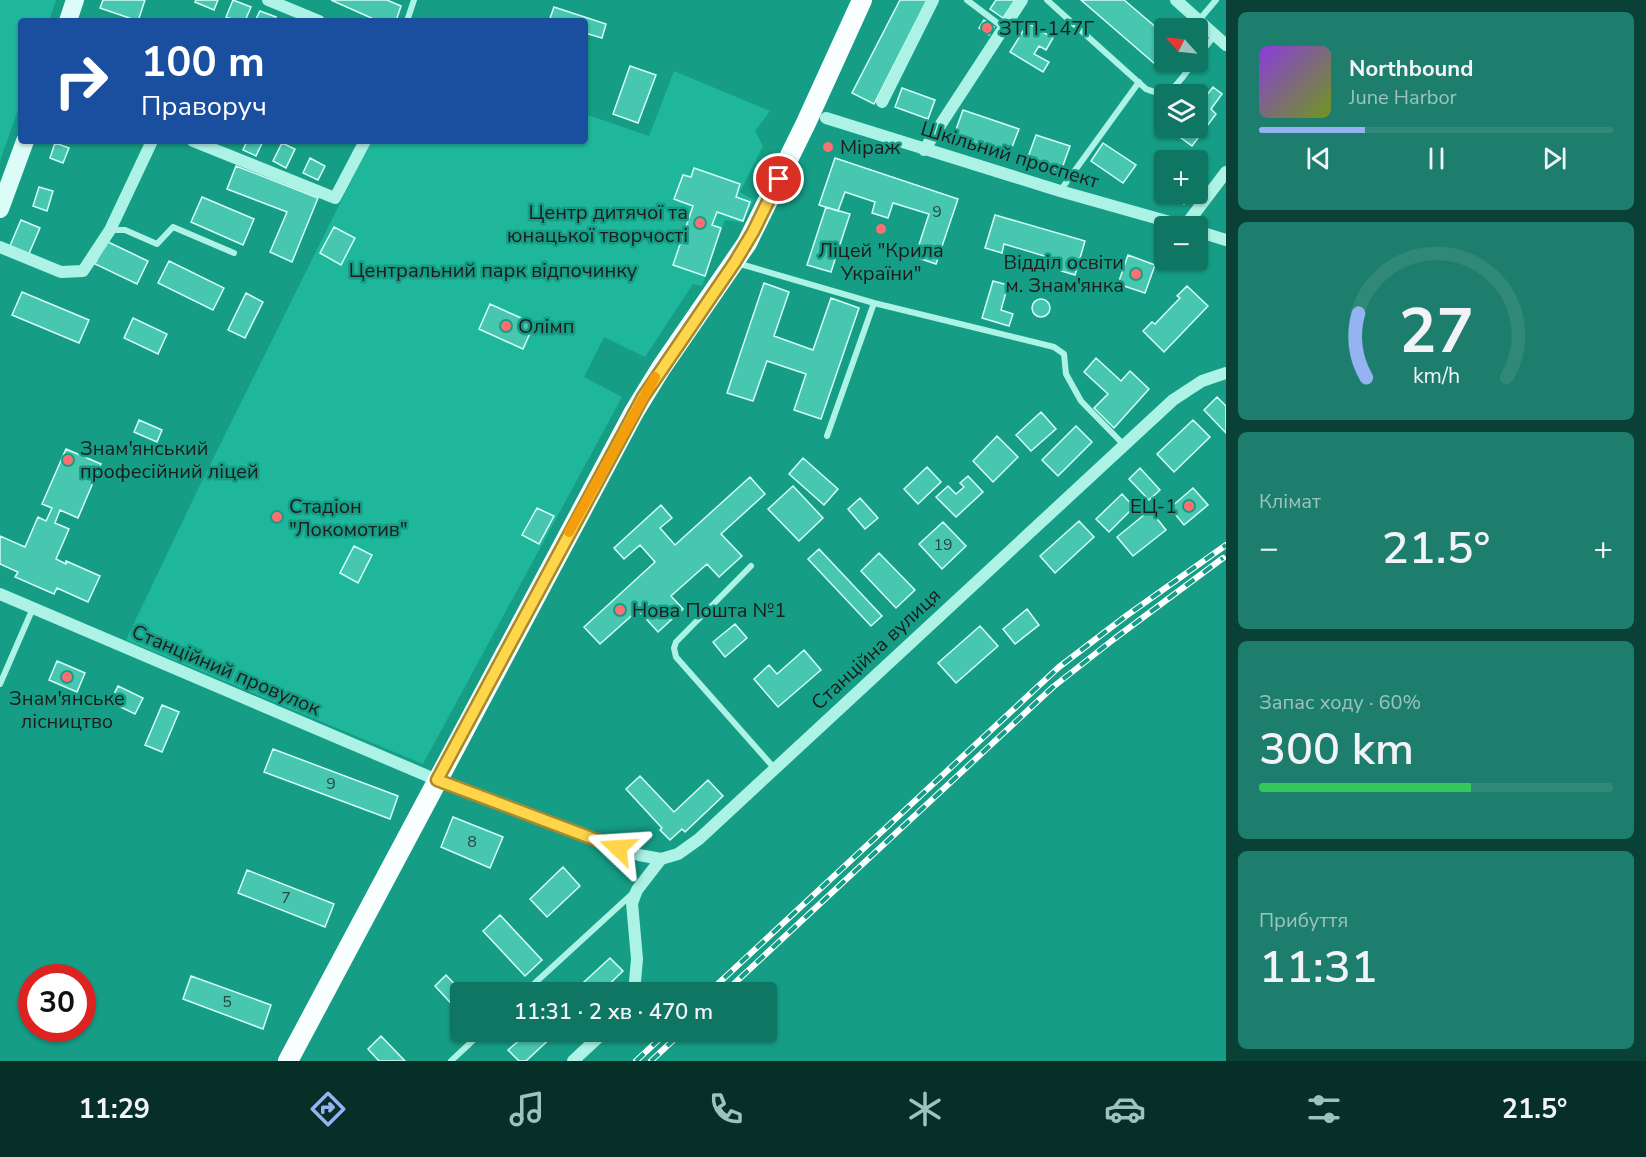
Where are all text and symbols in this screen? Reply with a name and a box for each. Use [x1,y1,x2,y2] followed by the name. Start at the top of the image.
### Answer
[999,15,1094,42] place label: ЗТП-147Г
[1154,18,1208,72] north arrow
[1154,18,1208,270] map controls
[980,21,994,35] marker: ЗТП-147Г
[141,34,265,91] text: 100 m
[42,42,120,120] icon: right
[1349,54,1473,84] text: Northbound
[1154,84,1208,138] button: layers
[1349,84,1457,111] text: June Harbor
[141,88,267,125] text: Праворуч
[918,115,1103,195] street label: Шкільний проспект
[840,134,901,161] place label: Міраж
[821,140,835,154] marker: Міраж
[1302,142,1335,175] icon: previous
[1420,142,1453,175] icon: pause
[1538,142,1571,175] icon: next
[1154,150,1208,204] button: +
[753,153,804,204] pin
[762,162,795,195] icon: arrive
[507,199,688,249] place label: Центр дитячої та юнацької творчості
[932,201,942,223] house number: 9
[693,216,707,230] marker: Центр дитячої та юнацької творчості
[1154,216,1208,270] button: −
[874,222,888,236] marker: Ліцей "Крила України"
[818,237,944,287] place label: Ліцей "Крила України"
[1003,249,1124,299] place label: Відділ освіти м. Знам'янка
[349,257,638,284] park label: Центральний парк відпочинку
[1129,267,1143,281] marker: Відділ освіти м. Знам'янка
[1399,289,1473,374] text: 27
[518,313,574,340] place label: Олімп
[499,319,513,333] marker: Олімп
[1412,361,1460,391] text: km/h
[80,435,259,485] place label: Знам'янський професійний ліцей
[61,453,75,467] marker: Знам'янський професійний ліцей
[1259,488,1321,515] text: Клімат
[289,493,408,543] place label: Стадіон "Локомотив"
[1130,493,1177,520] place label: ЕЦ-1
[1182,499,1196,513] marker: ЕЦ-1
[270,510,284,524] marker: Стадіон "Локомотив"
[1382,518,1490,579] text: 21.5°
[1259,526,1279,571] text: −
[1593,526,1613,571] text: +
[933,534,953,556] house number: 19
[805,582,947,716] street label: Станційна вулиця
[632,597,786,624] place label: Нова Пошта №1
[613,603,627,617] marker: Нова Пошта №1
[127,618,325,722] street label: Станційний провулок
[60,670,74,684] marker: Знам'янське лісництво
[9,685,125,735] place label: Знам'янське лісництво
[1259,689,1421,716] text: Запас ходу · 60%
[1259,719,1414,780] text: 300 km
[326,773,336,795] house number: 9
[586,816,650,880] position arrow
[467,831,477,853] house number: 8
[281,887,291,909] house number: 7
[1259,907,1348,934] text: Прибуття
[1259,937,1378,998] text: 11:31
[18,964,96,1042] speed limit sign: 30
[222,991,232,1013] house number: 5
[514,997,713,1027] text: 11:31 · 2 хв · 470 m
[307,1088,349,1130] icon: directions
[506,1088,548,1130] icon: music
[705,1088,747,1130] icon: phone
[904,1088,946,1130] icon: climate
[1104,1088,1146,1130] icon: car
[1303,1088,1345,1130] icon: filters
[79,1091,150,1128] text: 11:29
[1502,1091,1567,1128] text: 21.5°

